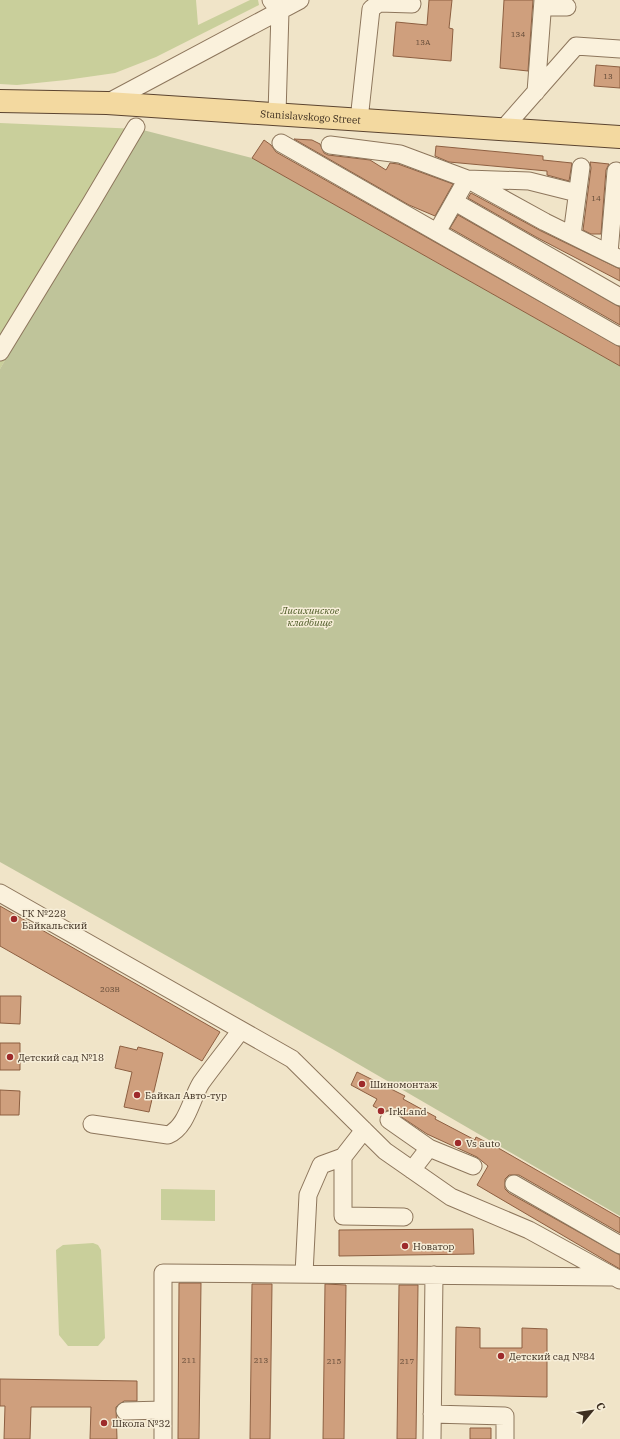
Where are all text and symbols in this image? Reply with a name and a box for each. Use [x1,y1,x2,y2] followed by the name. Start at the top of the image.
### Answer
[511,29,525,39] house number: 134
[415,37,431,47] house number: 13А
[603,71,613,81] house number: 13
[260,107,362,127] street label: Stanislavskogo Street
[591,193,601,203] house number: 14
[280,604,340,629] park label: Лисихинское кладбище
[22,907,88,932] place label: ГК №228 Байкальский
[9,914,19,924] marker: ГК №228 Байкальский
[100,984,120,994] house number: 203В
[18,1051,104,1064] place label: Детский сад №18
[5,1052,15,1062] marker: Детский сад №18
[370,1078,437,1091] place label: Шиномонтаж
[357,1079,367,1089] marker: Шиномонтаж
[145,1089,227,1102] place label: Байкал Авто-тур
[132,1090,142,1100] marker: Байкал Авто-тур
[389,1105,427,1118] place label: IrkLand
[376,1106,386,1116] marker: IrkLand
[466,1137,500,1150] place label: Vs auto
[453,1138,463,1148] marker: Vs auto
[413,1240,454,1253] place label: Новатор
[400,1241,410,1251] marker: Новатор
[509,1350,595,1363] place label: Детский сад №84
[496,1351,506,1361] marker: Детский сад №84
[182,1355,196,1365] house number: 211
[254,1355,268,1365] house number: 213
[327,1356,341,1366] house number: 215
[400,1356,414,1366] house number: 217
[572,1391,612,1431] north arrow
[593,1400,609,1413] text: С
[112,1417,170,1430] place label: Школа №32
[99,1418,109,1428] marker: Школа №32

